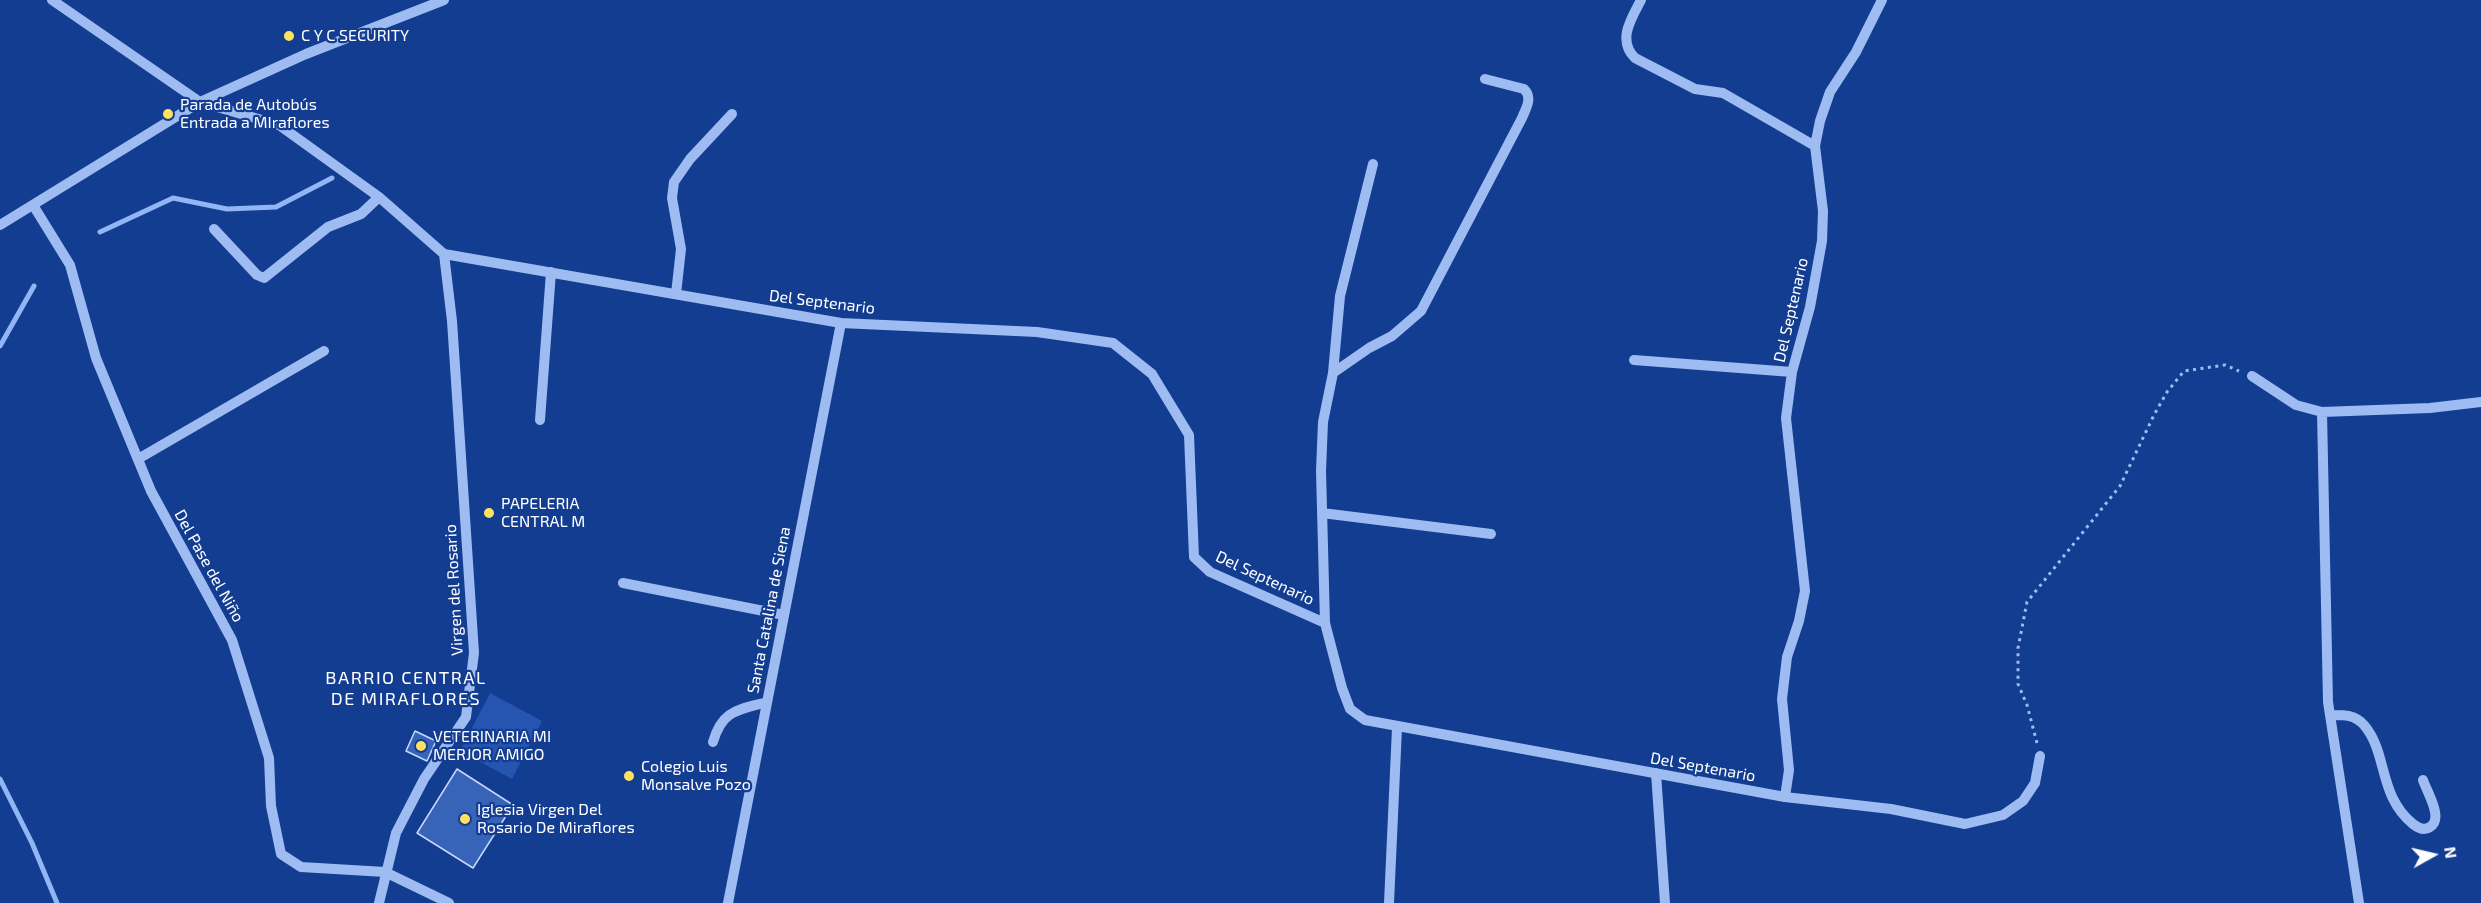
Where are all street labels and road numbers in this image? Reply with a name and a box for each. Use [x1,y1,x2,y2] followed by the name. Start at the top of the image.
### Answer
[1770,256,1812,364] street label: Del Septenario
[768,286,876,318] street label: Del Septenario
[170,506,248,626] street label: Del Pase del Niño
[441,524,467,656] street label: Virgen del Rosario
[743,525,795,695] street label: Santa Catalina de Siena
[1213,547,1317,609] street label: Del Septenario
[1649,748,1757,786] street label: Del Septenario

